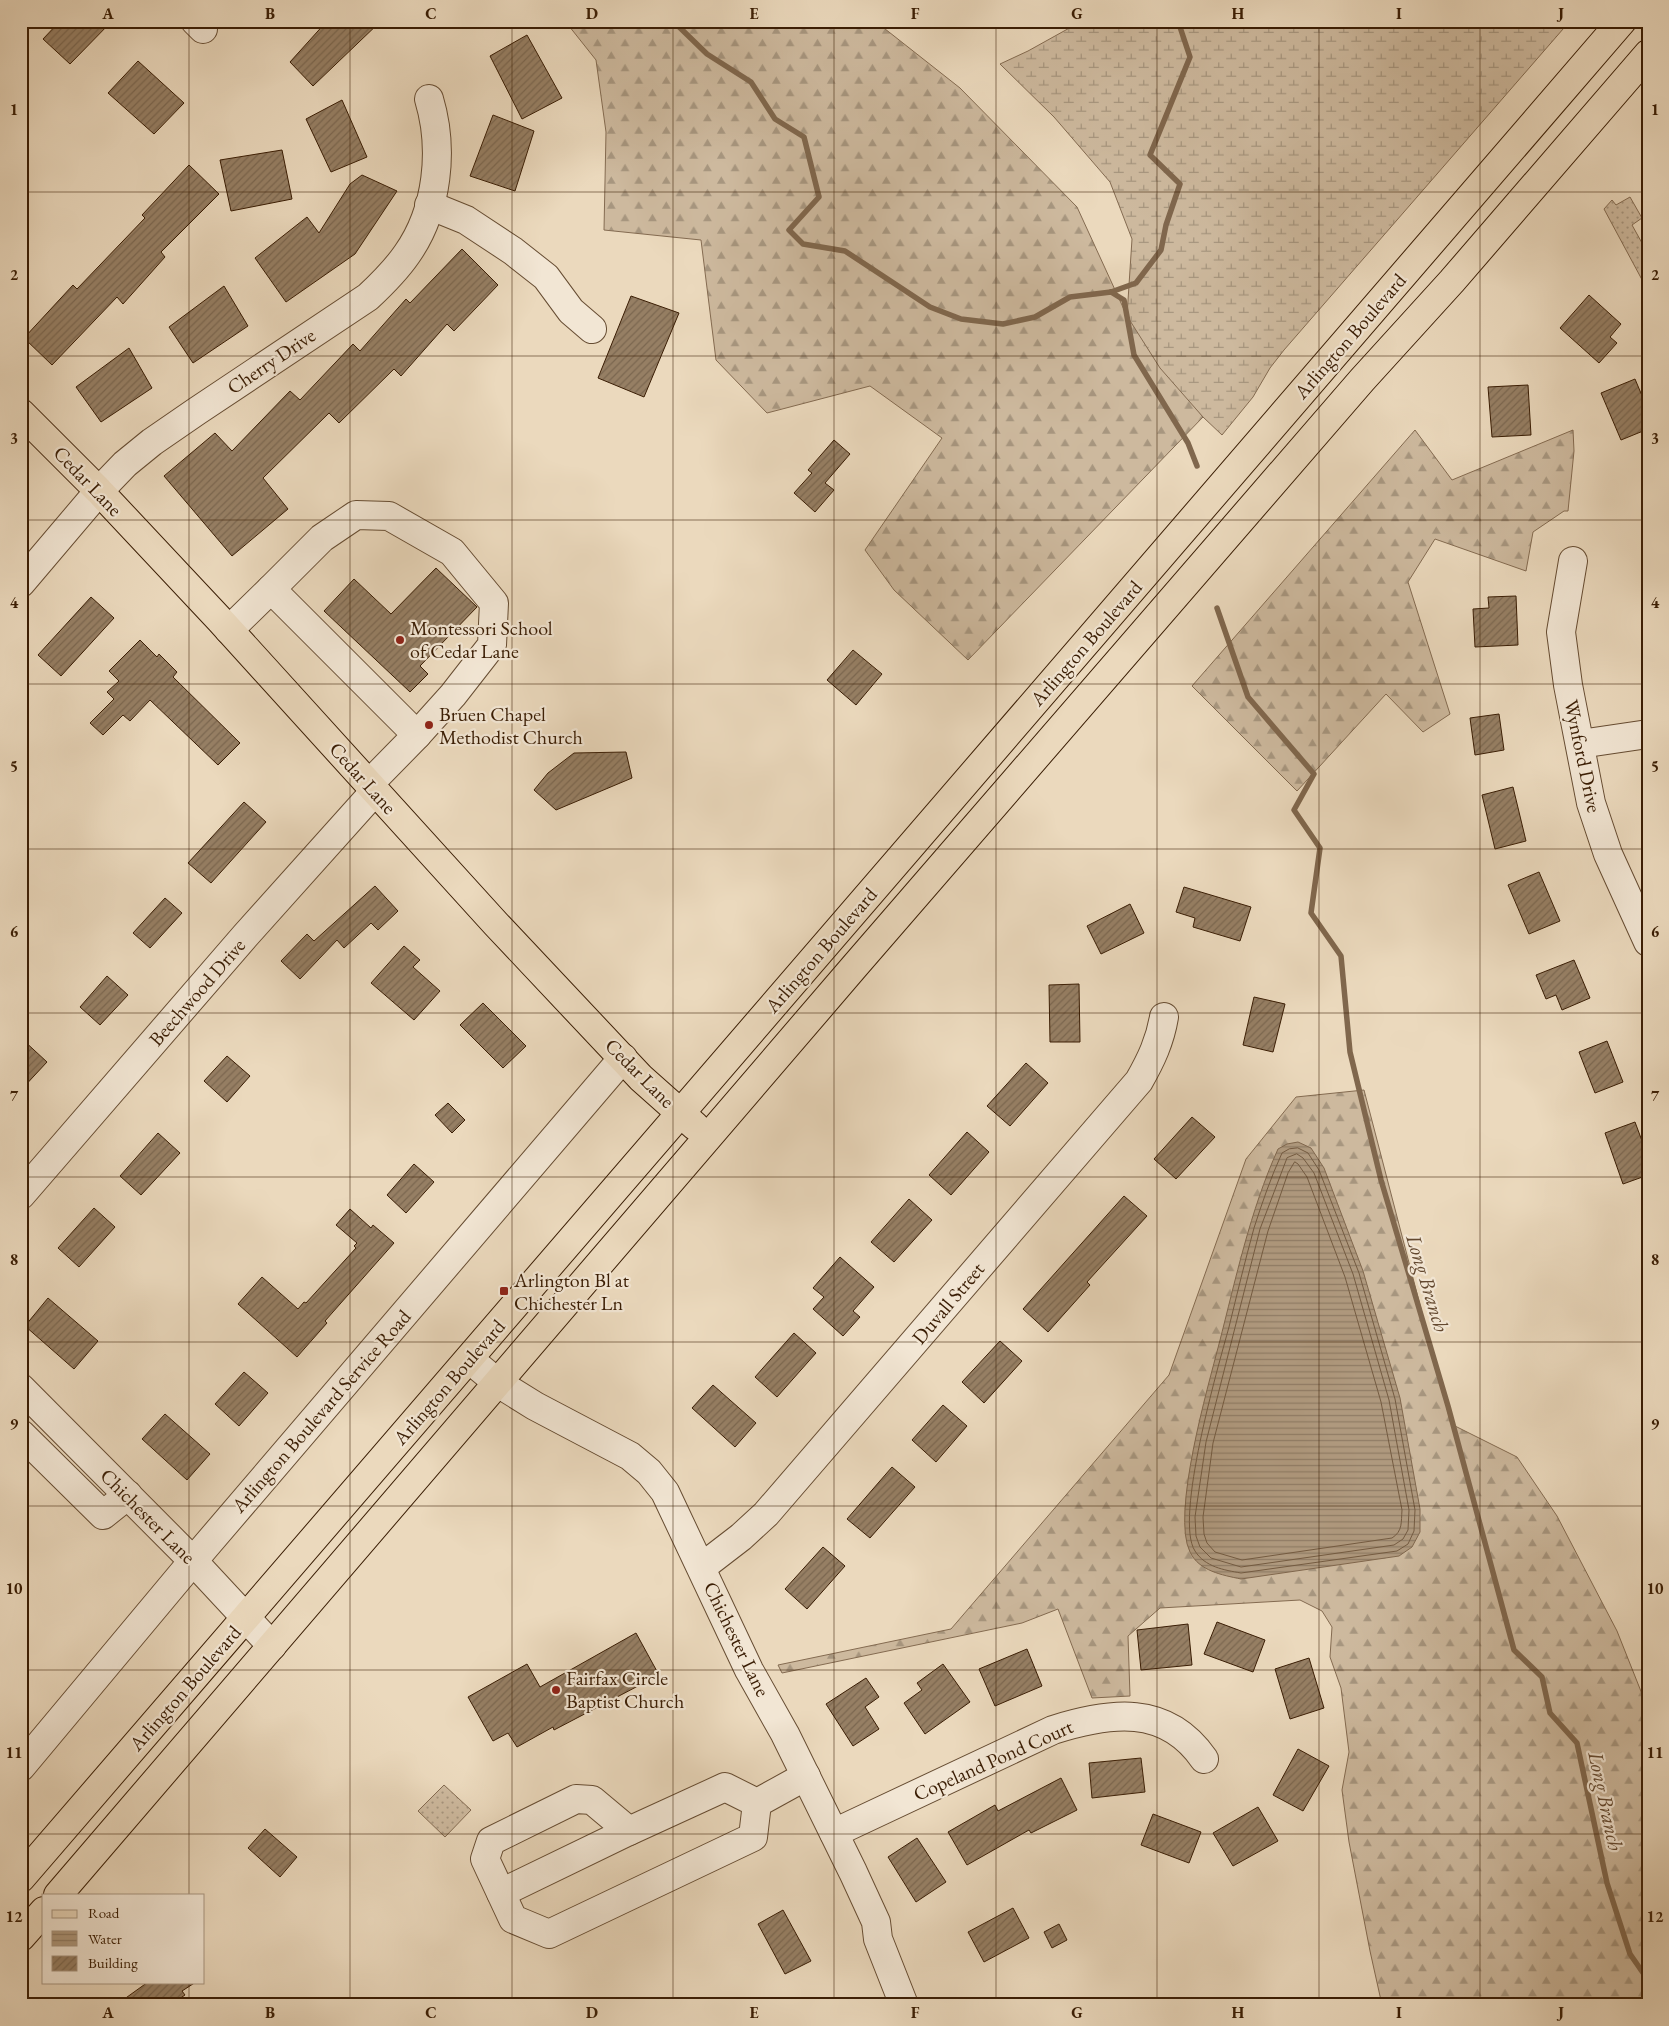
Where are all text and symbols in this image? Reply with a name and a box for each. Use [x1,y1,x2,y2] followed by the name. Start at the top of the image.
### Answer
[101,3,114,24] text: A
[265,3,275,24] text: B
[425,3,437,24] text: C
[586,3,598,24] text: D
[749,3,759,24] text: E
[911,3,920,24] text: F
[1071,3,1083,24] text: G
[1232,3,1245,24] text: H
[1396,3,1402,24] text: I
[1556,3,1564,24] text: J
[10,99,18,120] text: 1
[1651,99,1659,120] text: 1
[10,264,19,285] text: 2
[1651,264,1660,285] text: 2
[1288,267,1412,405] street label: Arlington Boulevard
[222,322,320,400] street label: Cherry Drive
[10,428,18,449] text: 3
[1651,428,1659,449] text: 3
[48,440,128,522] street label: Cedar Lane
[1024,574,1148,712] street label: Arlington Boulevard
[10,592,19,613] text: 4
[1651,592,1660,613] text: 4
[410,615,553,664] place label: Montessori School of Cedar Lane
[394,634,406,646] marker: Montessori School of Cedar Lane
[1558,697,1608,815] street label: Wynford Drive
[439,701,583,750] place label: Bruen Chapel Methodist Church
[423,719,435,731] marker: Bruen Chapel Methodist Church
[324,736,402,820] street label: Cedar Lane
[10,756,18,777] text: 5
[1651,756,1659,777] text: 5
[759,881,883,1019] street label: Arlington Boulevard
[10,921,19,942] text: 6
[1651,921,1660,942] text: 6
[143,932,251,1051] street label: Beechwood Drive
[599,1032,681,1114] street label: Cedar Lane
[10,1085,19,1106] text: 7
[1651,1085,1660,1106] text: 7
[1400,1230,1456,1335] water label: Long Branch
[10,1249,18,1270] text: 8
[1651,1249,1659,1270] text: 8
[906,1256,990,1350] street label: Duvall Street
[513,1267,630,1316] place label: Arlington Bl at Chichester Ln
[498,1285,510,1297] marker: Arlington Bl at Chichester Ln
[225,1303,417,1519] street label: Arlington Boulevard Service Road
[387,1313,511,1451] street label: Arlington Boulevard
[10,1413,19,1434] text: 9
[1651,1413,1660,1434] text: 9
[95,1463,201,1569] street label: Chichester Lane
[698,1577,776,1701] street label: Chichester Lane
[6,1578,23,1599] text: 10
[1647,1578,1664,1599] text: 10
[123,1619,247,1757] street label: Arlington Boulevard
[566,1665,684,1714] place label: Fairfax Circle Baptist Church
[550,1684,562,1696] marker: Fairfax Circle Baptist Church
[909,1713,1077,1807] street label: Copeland Pond Court
[6,1742,22,1763] text: 11
[1647,1742,1663,1763] text: 11
[1582,1748,1630,1853] water label: Long Branch
[42,1894,205,1984] legend
[88,1903,120,1922] text: Road
[6,1906,23,1927] text: 12
[1647,1906,1664,1927] text: 12
[88,1929,122,1948] text: Water
[88,1953,138,1972] text: Building
[101,2002,114,2023] text: A
[265,2002,275,2023] text: B
[425,2002,437,2023] text: C
[586,2002,598,2023] text: D
[749,2002,759,2023] text: E
[911,2002,920,2023] text: F
[1071,2002,1083,2023] text: G
[1232,2002,1245,2023] text: H
[1396,2002,1402,2023] text: I
[1556,2002,1564,2023] text: J

